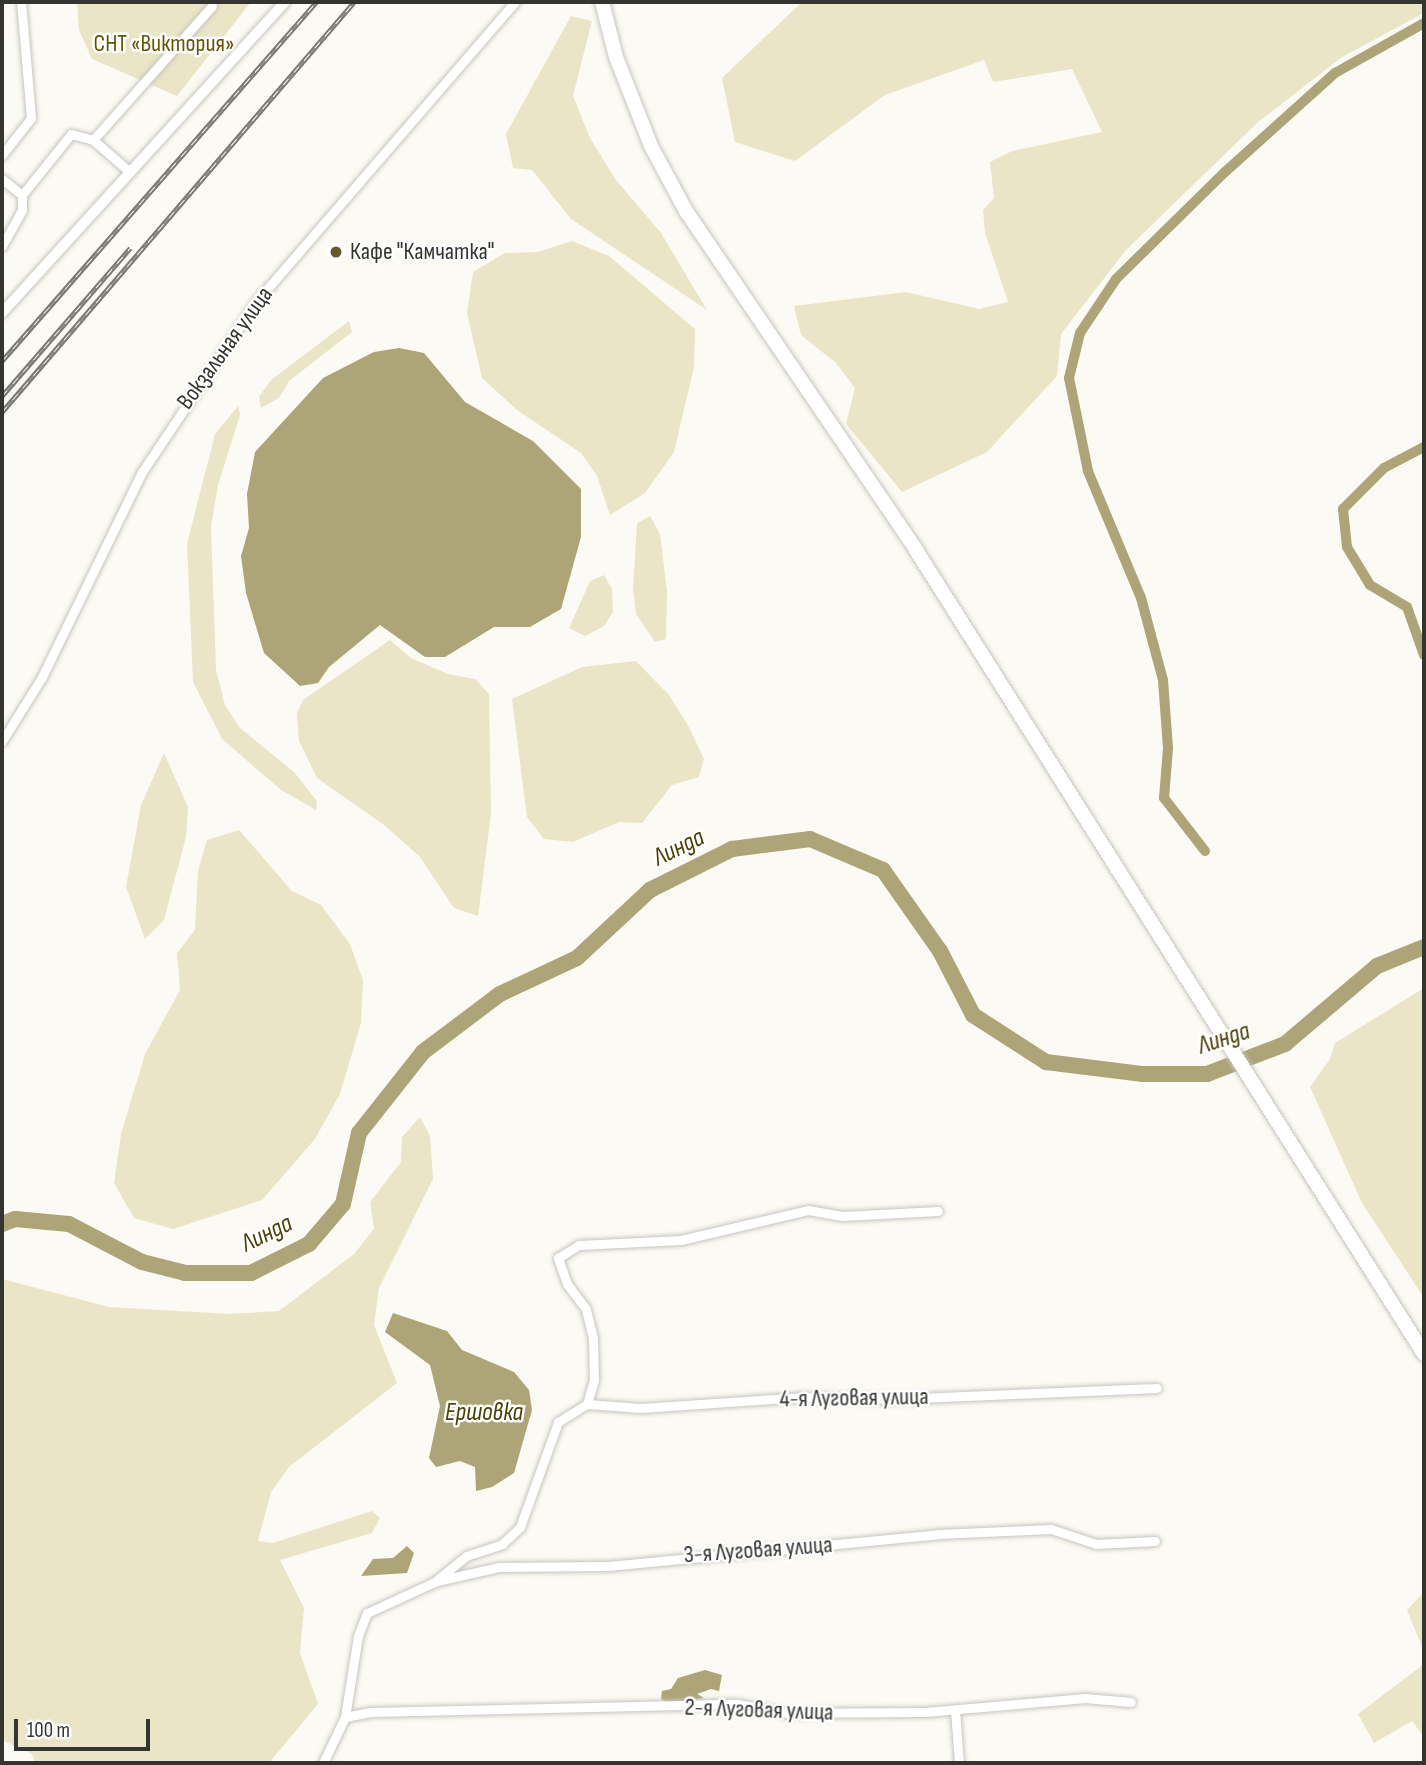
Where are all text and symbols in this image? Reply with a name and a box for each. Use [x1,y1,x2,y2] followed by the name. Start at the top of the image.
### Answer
[94,30,234,58] park label: СНТ «Виктория»
[350,238,495,266] place label: Кафе "Камчатка"
[328,244,344,260] marker: Кафе "Камчатка"
[171,281,279,415] street label: Вокзальная улица
[648,822,710,874] water label: Линда
[1194,1016,1254,1062] water label: Линда
[236,1208,298,1260] water label: Линда
[779,1382,929,1414] street label: 4-я Луговая улица
[445,1397,523,1429] water label: Ершовка
[683,1530,833,1570] street label: 3-я Луговая улица
[684,1693,834,1727] street label: 2-я Луговая улица
[18,1706,154,1750] scale bar
[27,1718,70,1743] text: 100 m

